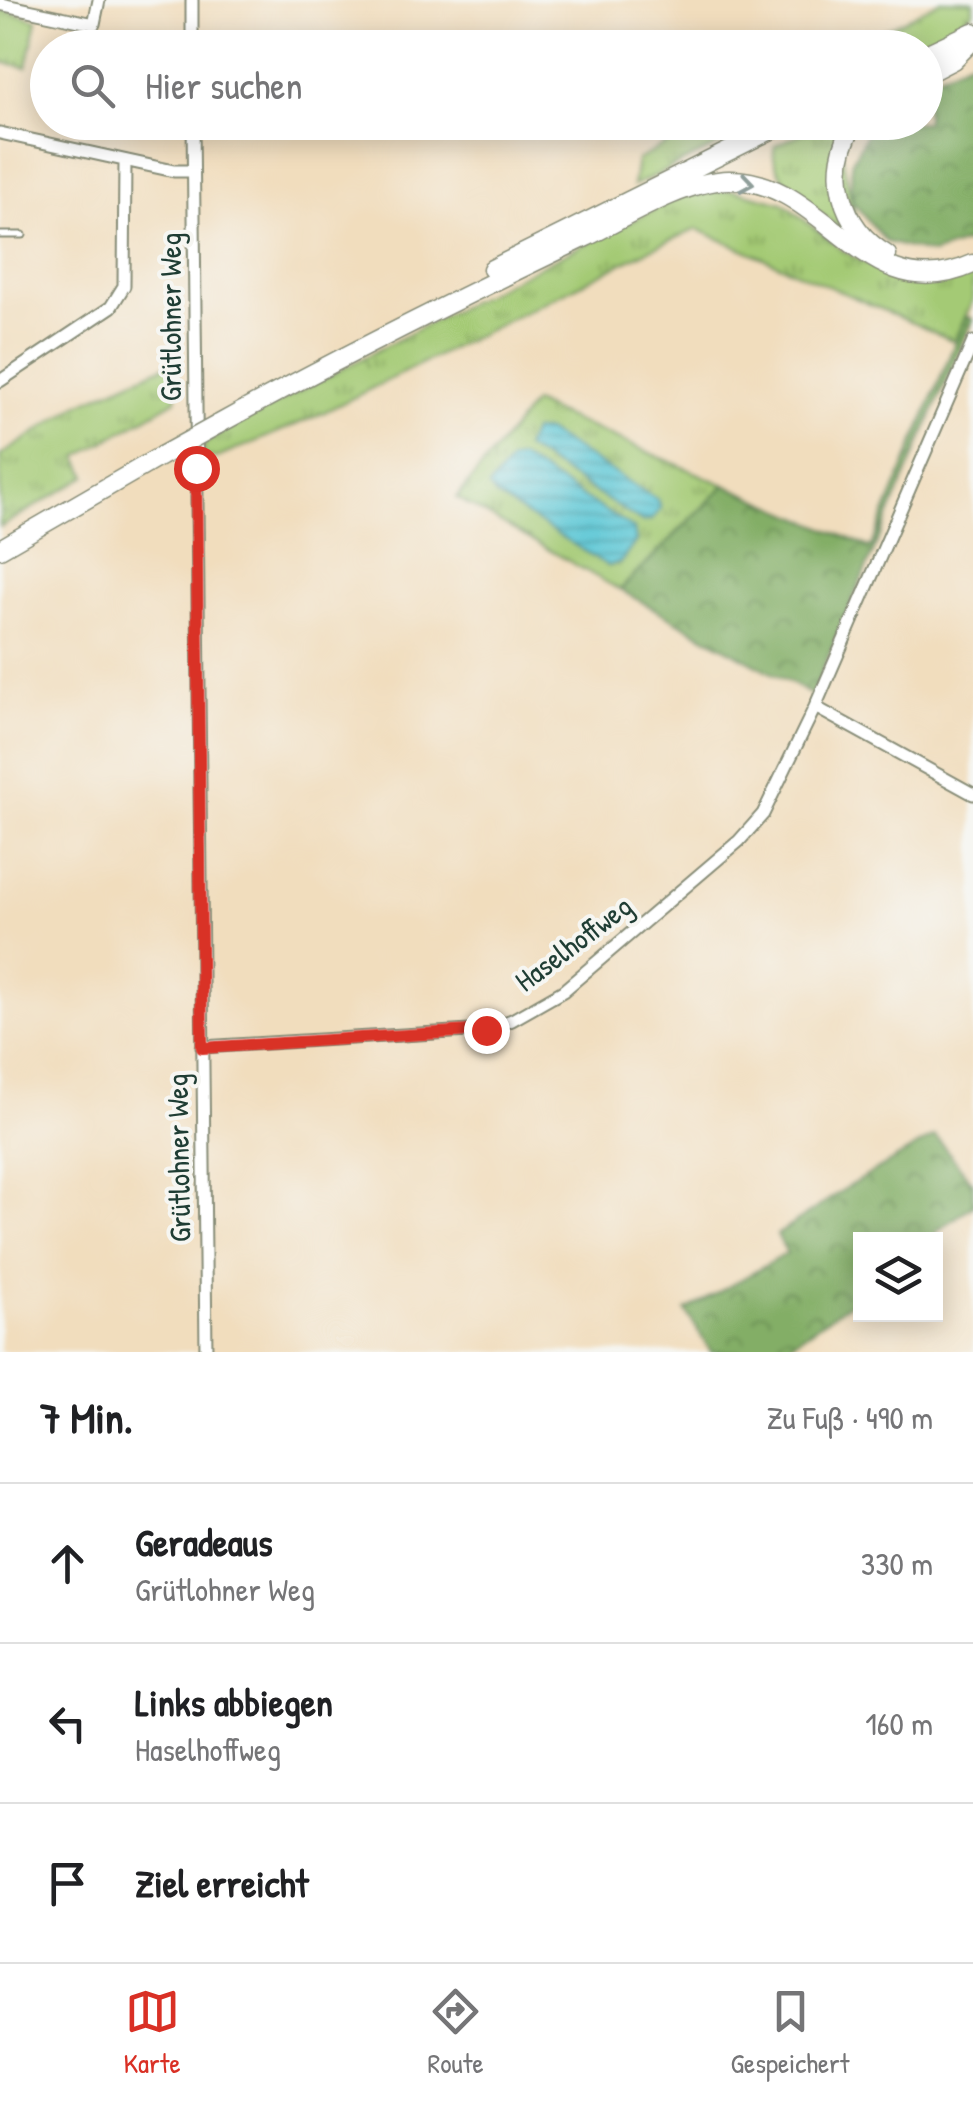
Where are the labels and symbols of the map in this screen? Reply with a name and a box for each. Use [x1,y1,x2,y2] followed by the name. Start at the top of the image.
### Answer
[739,172,755,193] one-way arrow
[150,233,190,401] street label: Grütlohner Weg
[174,446,220,492] route start
[506,886,640,1000] street label: Haselhoffweg
[464,1008,510,1054] route end
[157,1073,199,1243] street label: Grütlohner Weg

